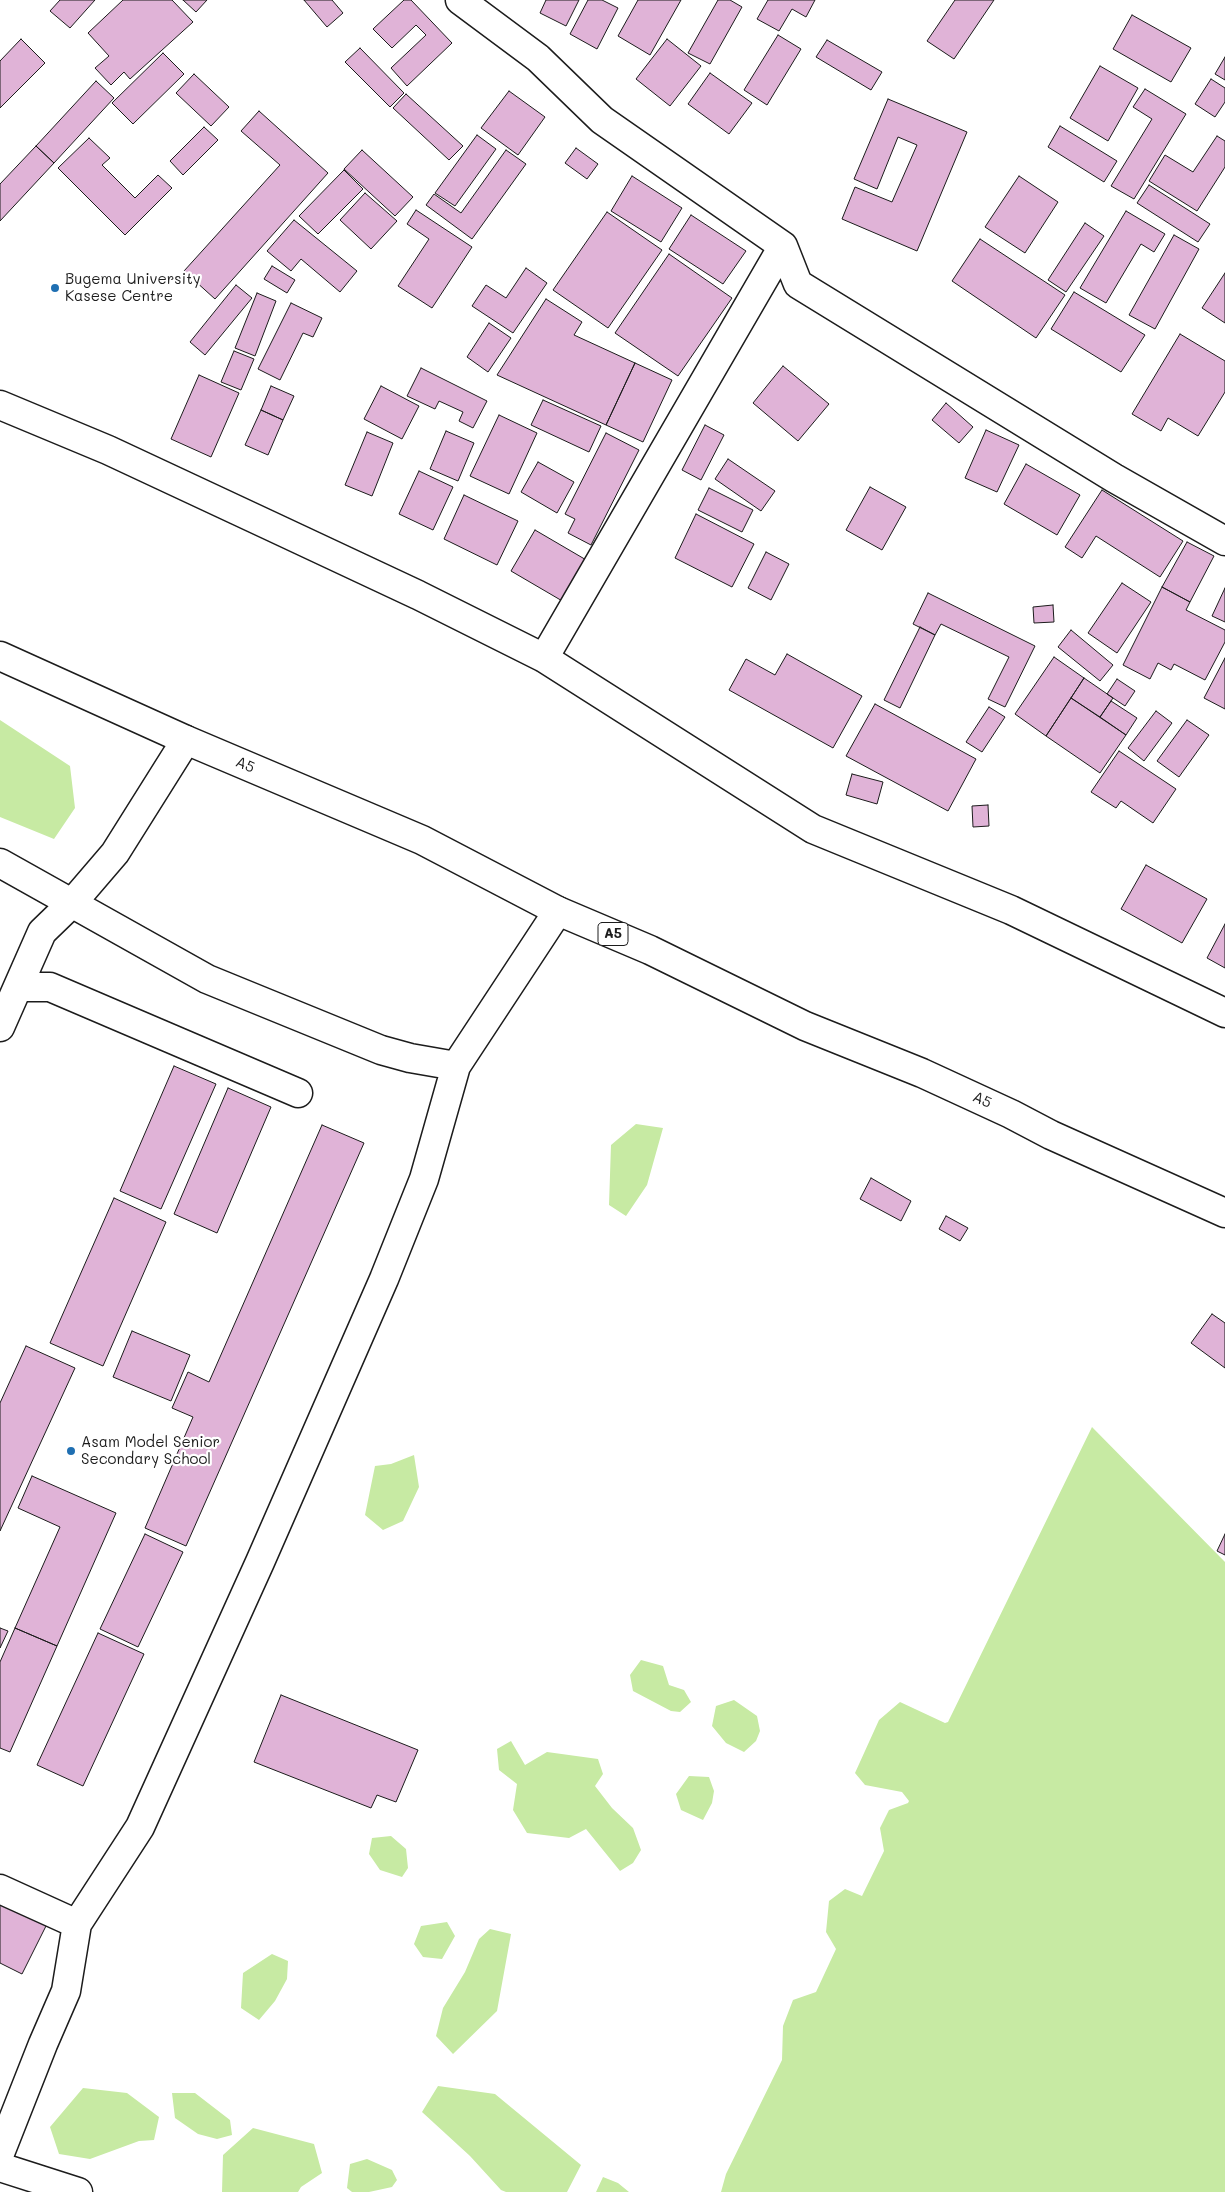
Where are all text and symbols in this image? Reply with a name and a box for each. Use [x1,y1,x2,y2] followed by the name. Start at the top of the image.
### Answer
[65,270,201,305] place label: Bugema University Kasese Centre
[49,282,61,294] marker: Bugema University Kasese Centre
[233,753,257,777] street label: A5
[598,922,628,946] road number: A5
[970,1088,994,1112] street label: A5
[81,1433,220,1468] place label: Asam Model Senior Secondary School
[65,1445,77,1457] marker: Asam Model Senior Secondary School

